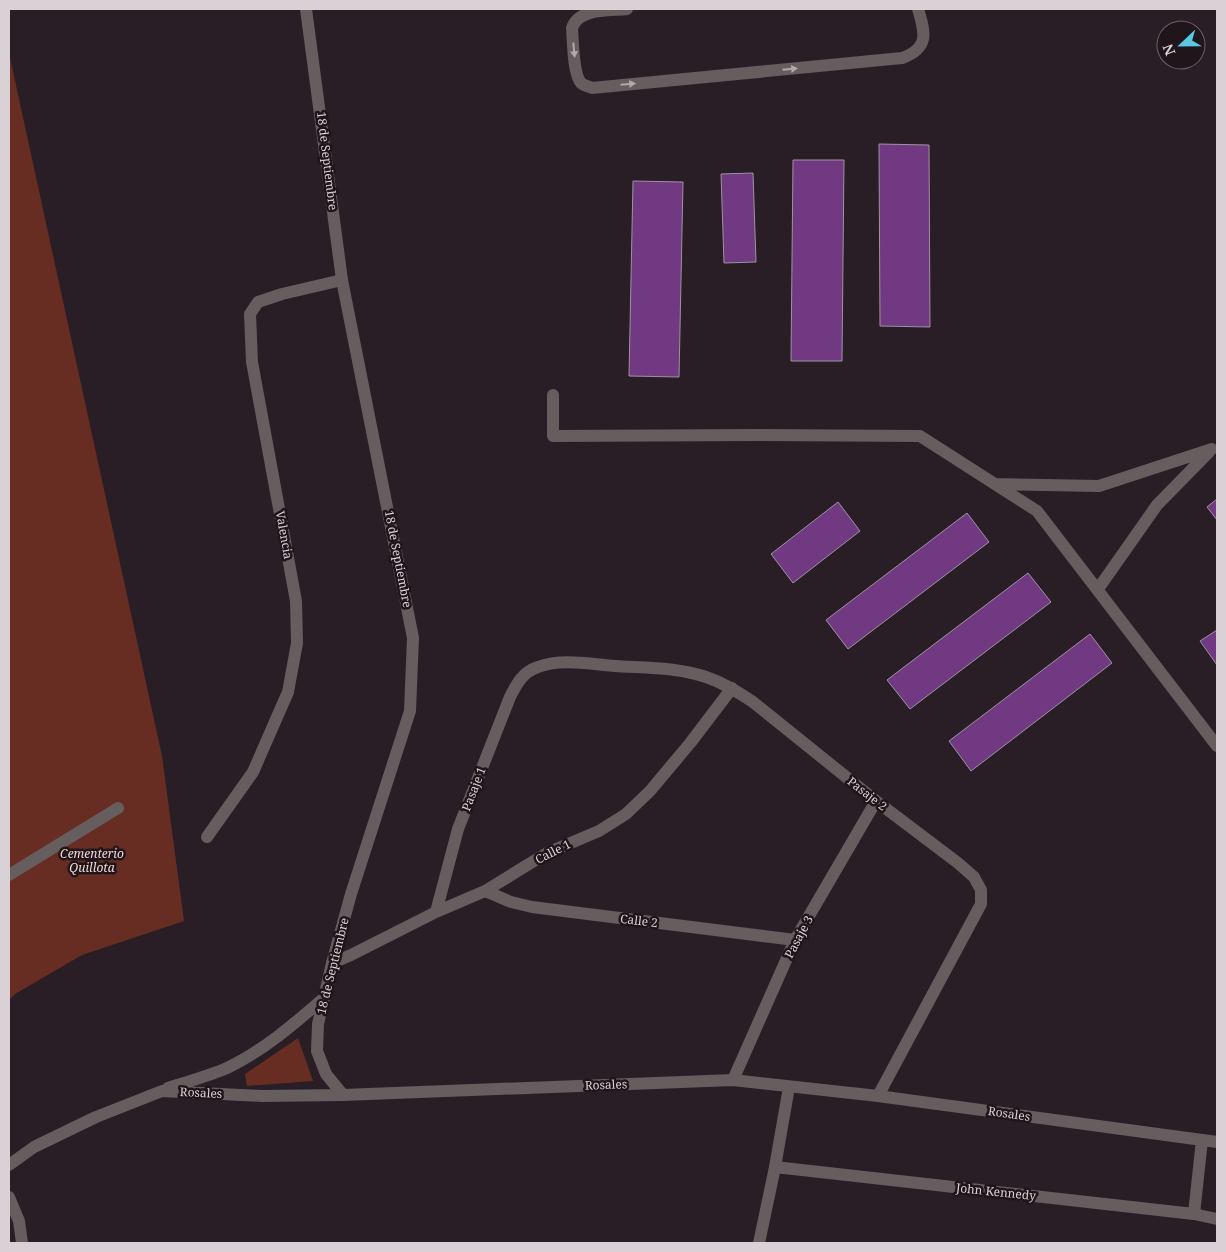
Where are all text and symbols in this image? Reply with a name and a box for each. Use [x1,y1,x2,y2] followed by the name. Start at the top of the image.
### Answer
[1156,20,1206,70] north arrow
[1158,41,1179,59] text: N
[570,42,578,58] one-way arrow
[782,65,798,73] one-way arrow
[620,80,636,88] one-way arrow
[313,111,342,211] street label: 18 de Septiembre
[381,509,416,609] street label: 18 de Septiembre
[272,510,297,561] street label: Valencia
[457,764,490,813] street label: Pasaje 1
[844,773,891,814] street label: Pasaje 2
[532,835,573,868] street label: Calle 1
[60,845,124,876] park label: Cementerio Quillota
[619,910,659,931] street label: Calle 2
[780,912,817,961] street label: Pasaje 3
[312,916,353,1016] street label: 18 de Septiembre
[584,1075,628,1094] street label: Rosales
[179,1083,223,1102] street label: Rosales
[987,1102,1031,1125] street label: Rosales
[954,1179,1037,1204] street label: John Kennedy

